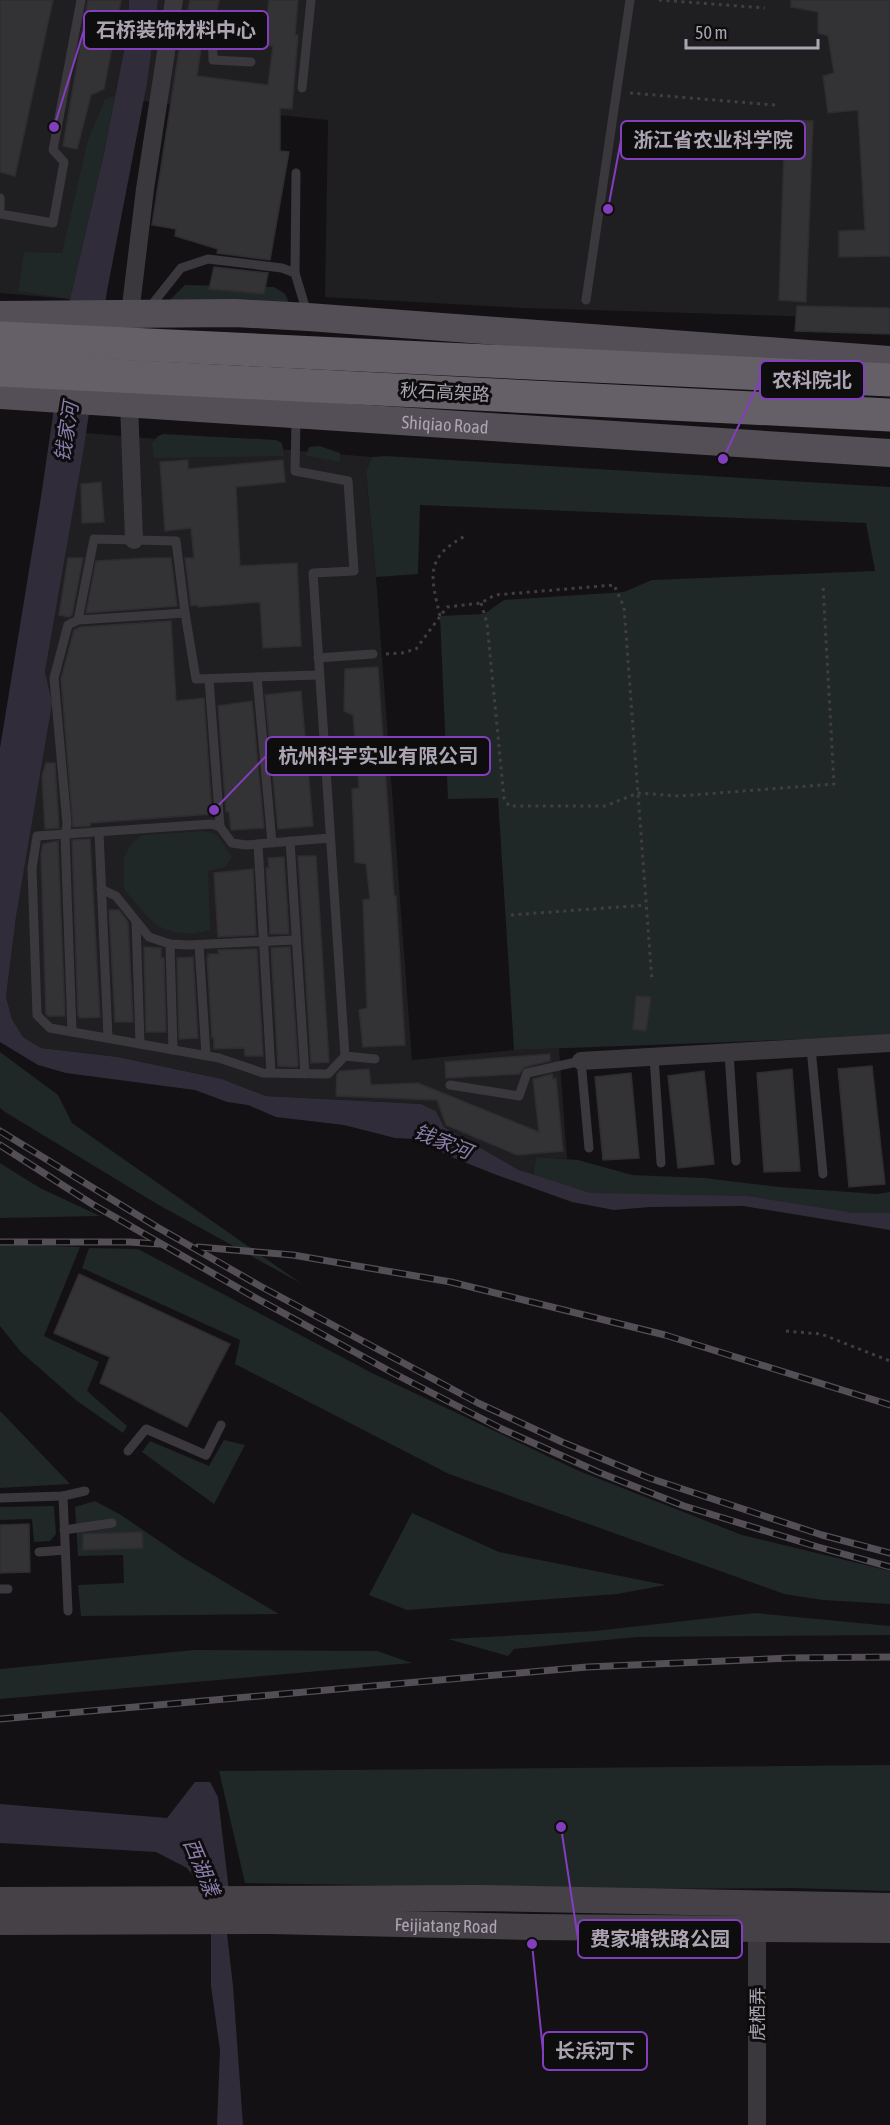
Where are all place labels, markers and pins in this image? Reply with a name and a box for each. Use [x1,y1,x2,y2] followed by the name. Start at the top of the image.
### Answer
[84,11,268,49] callout: 石桥装饰材料中心
[621,121,805,159] callout: 浙江省农业科学院
[760,361,864,399] callout: 农科院北
[266,737,490,775] callout: 杭州科宇实业有限公司
[578,1920,742,1958] callout: 费家塘铁路公园
[543,2032,647,2070] callout: 长浜河下

